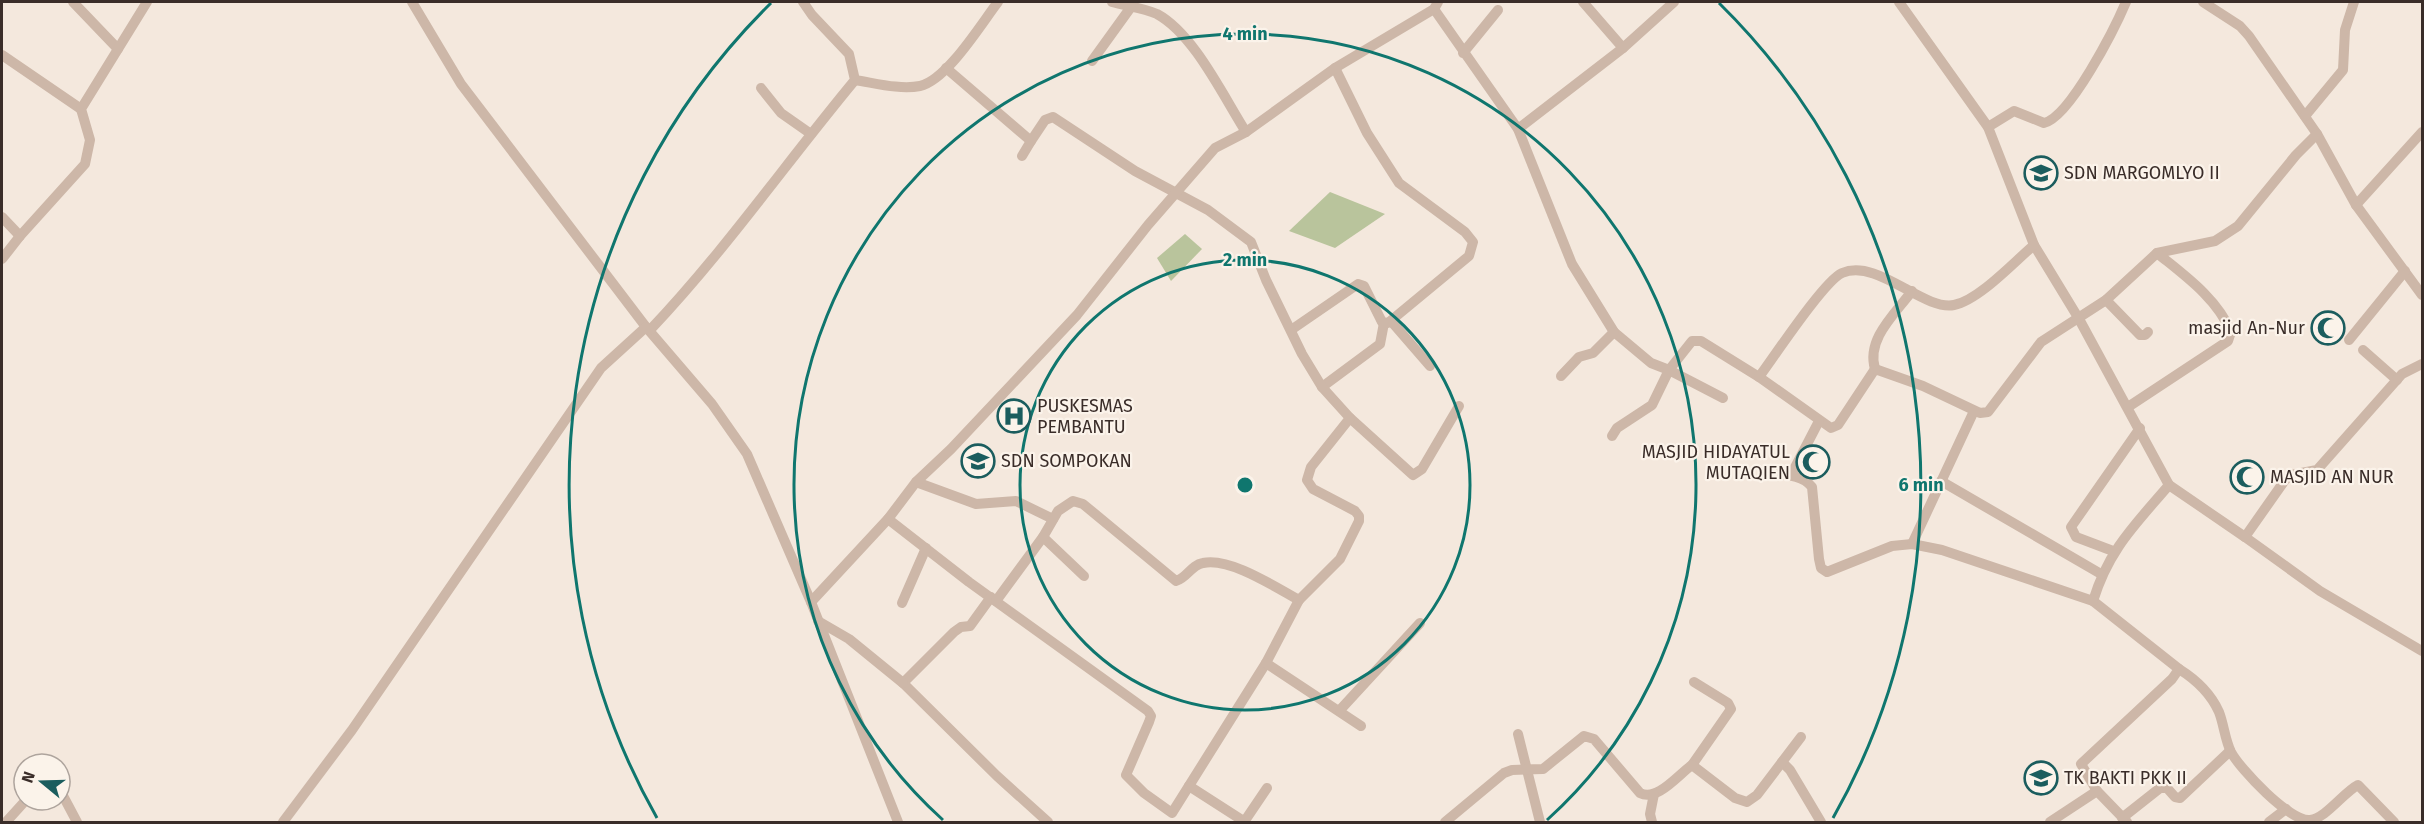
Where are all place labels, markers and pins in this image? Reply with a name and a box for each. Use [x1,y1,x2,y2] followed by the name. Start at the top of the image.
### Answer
[2023,155,2059,191] school or university icon: SDN MARGOMLYO II
[2064,162,2220,184] place label: SDN MARGOMLYO II
[2310,310,2346,346] mosque icon: masjid An-Nur
[2188,317,2305,339] place label: masjid An-Nur
[1037,395,1133,438] place label: PUSKESMAS PEMBANTU
[996,398,1032,434] hospital icon: PUSKESMAS PEMBANTU
[1642,441,1790,484] place label: MASJID HIDAYATUL MUTAQIEN
[960,443,996,479] school or university icon: SDN SOMPOKAN
[1795,444,1831,480] mosque icon: MASJID HIDAYATUL MUTAQIEN
[1001,450,1132,472] place label: SDN SOMPOKAN
[2229,459,2265,495] mosque icon: MASJID AN NUR
[2270,466,2394,488] place label: MASJID AN NUR
[1235,475,1255,495] centre of rings
[2023,760,2059,796] school or university icon: TK BAKTI PKK II
[2064,767,2187,789] place label: TK BAKTI PKK II

